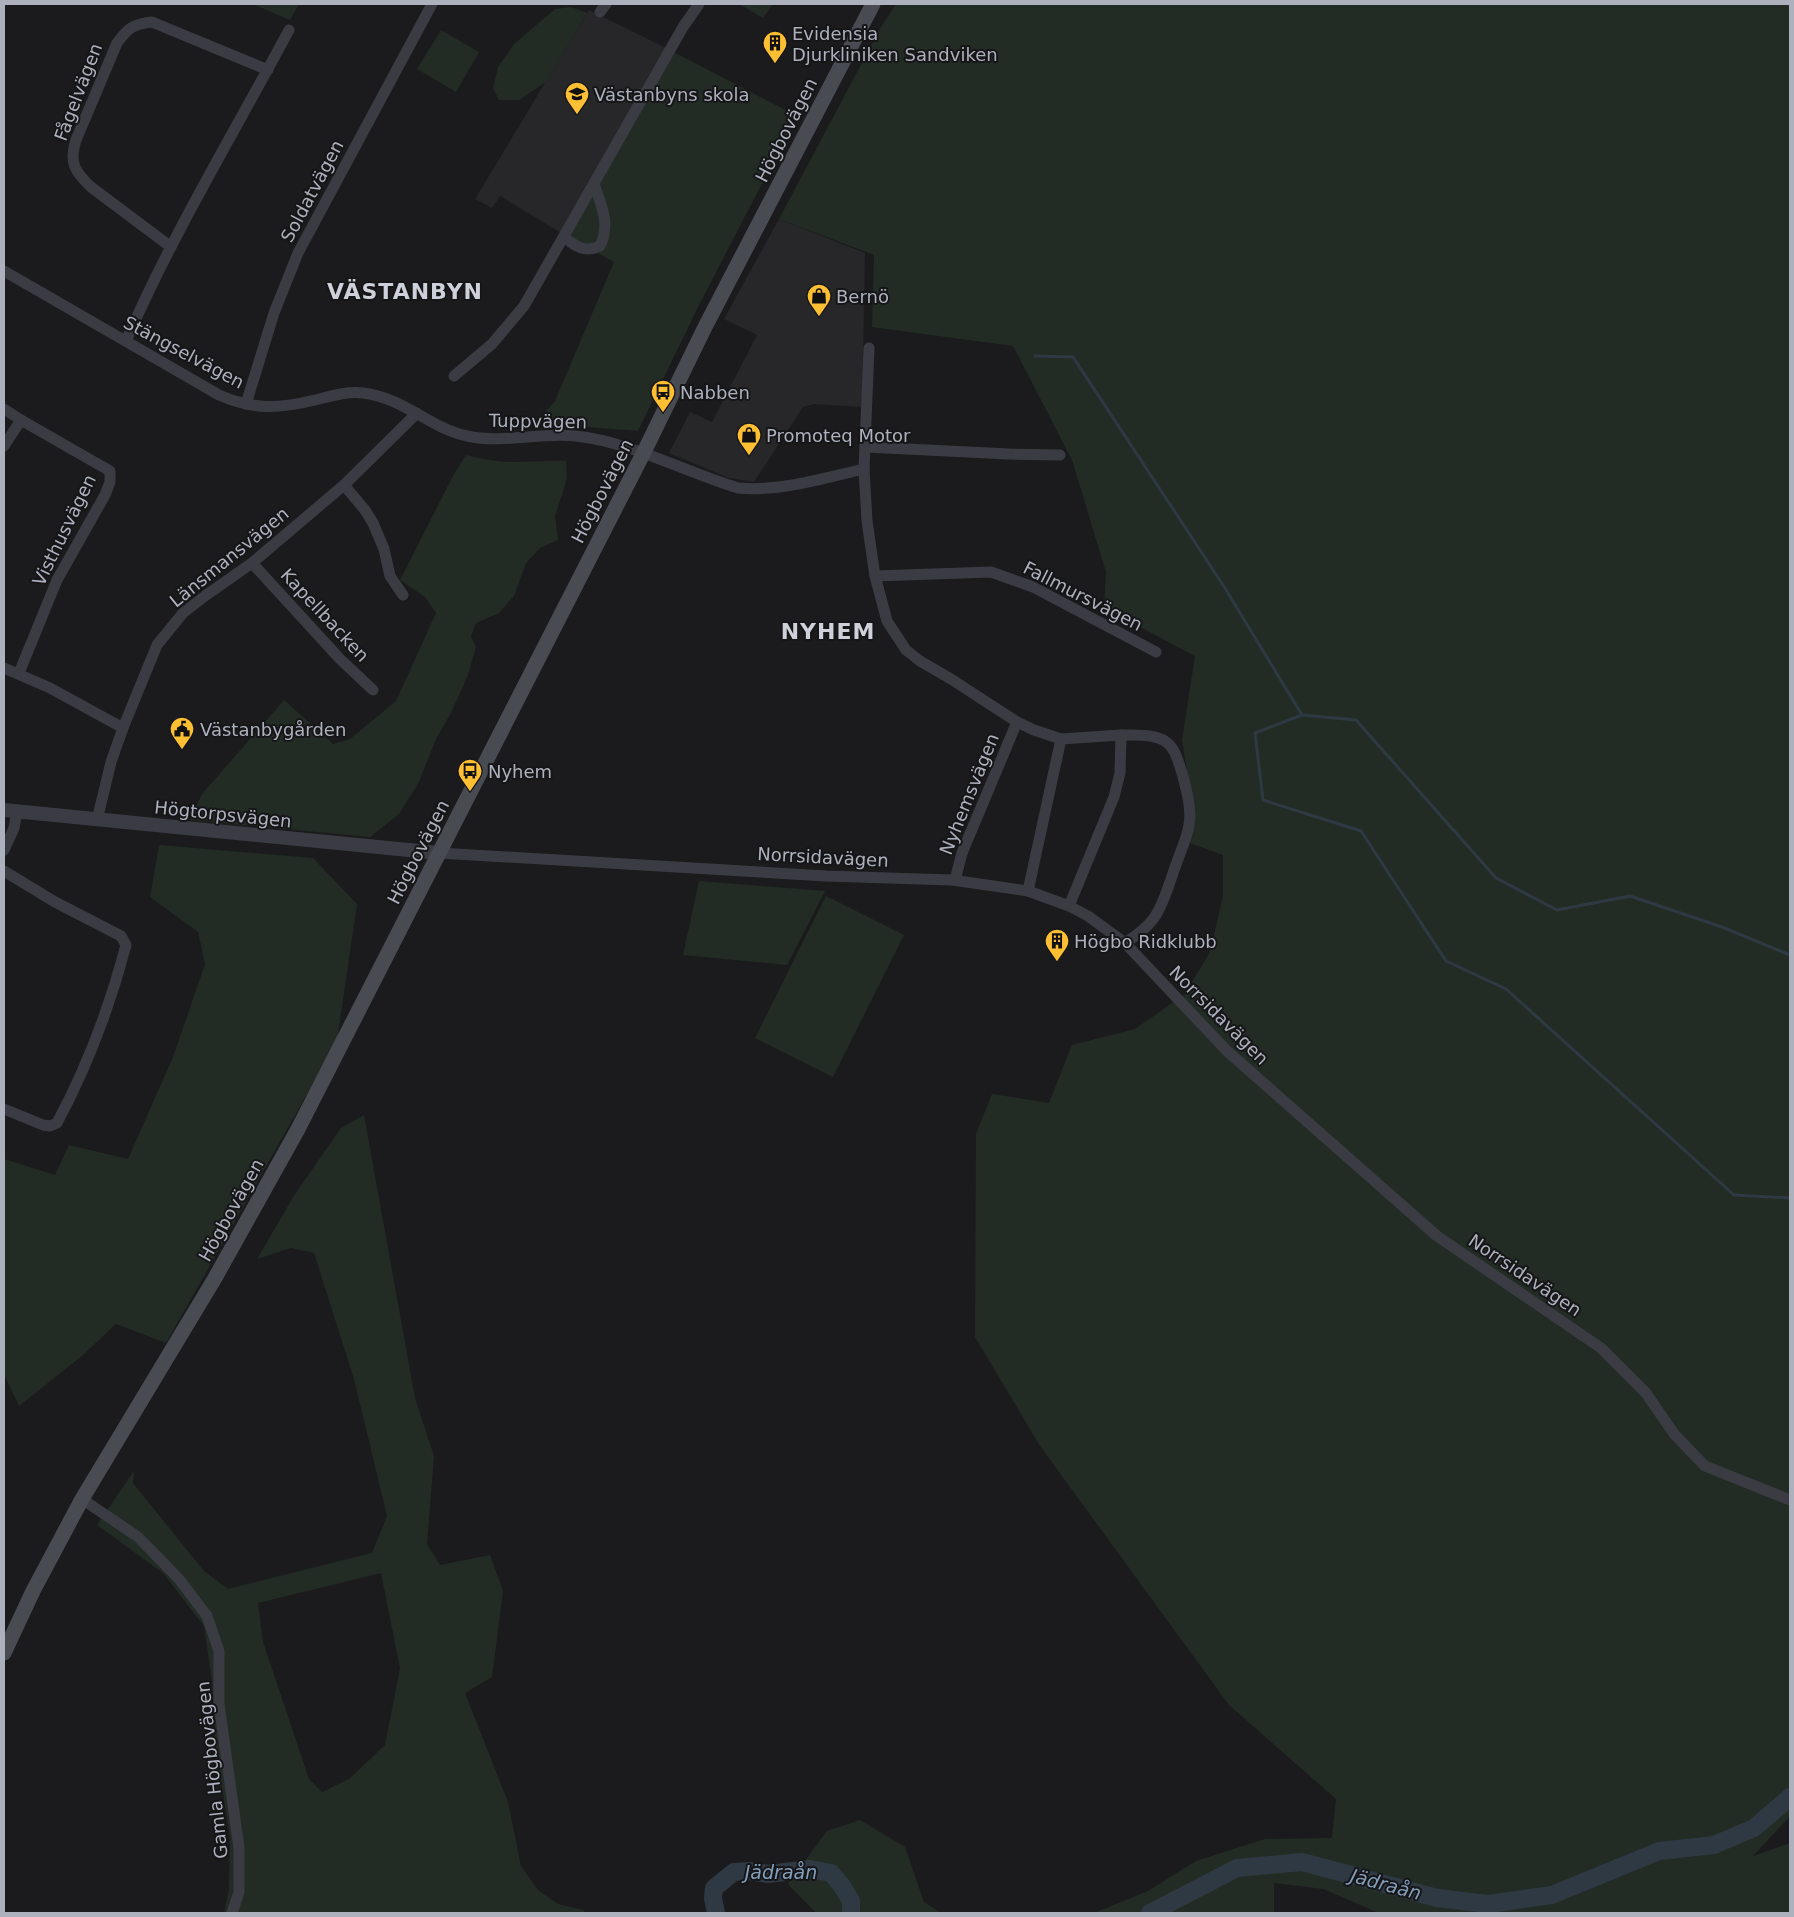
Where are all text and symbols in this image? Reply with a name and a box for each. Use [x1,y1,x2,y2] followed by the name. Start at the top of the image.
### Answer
[792,23,998,65] place label: Evidensia Djurkliniken Sandviken
[762,30,788,64] building icon: Evidensia Djurkliniken Sandviken
[50,40,106,144] street label: Fågelvägen
[751,74,821,186] street label: Högbovägen
[564,81,590,115] school or university icon: Västanbyns skola
[594,84,750,105] place label: Västanbyns skola
[276,136,348,246] street label: Soldatvägen
[327,279,483,304] district label: VÄSTANBYN
[806,283,832,317] shop icon: Bernö
[836,286,889,307] place label: Bernö
[120,311,248,393] street label: Stängselvägen
[650,379,676,413] bus stop icon: Nabben
[680,382,750,403] place label: Nabben
[488,410,587,432] street label: Tuppvägen
[736,422,762,456] shop icon: Promoteq Motor
[766,425,911,446] place label: Promoteq Motor
[567,435,637,547] street label: Högbovägen
[28,471,100,589] street label: Visthusvägen
[165,503,293,611] street label: Länsmansvägen
[1020,557,1146,635] street label: Fallmursvägen
[277,564,373,666] street label: Kapellbacken
[781,619,875,644] district label: NYHEM
[169,716,195,750] public building icon: Västanbygården
[200,719,346,740] place label: Västanbygården
[935,730,1003,858] street label: Nyhemsvägen
[457,758,483,792] bus stop icon: Nyhem
[488,761,552,782] place label: Nyhem
[153,796,293,832] street label: Högtorpsvägen
[383,796,453,908] street label: Högbovägen
[757,843,889,871] street label: Norrsidavägen
[1044,928,1070,962] building icon: Högbo Ridklubb
[1074,931,1217,952] place label: Högbo Ridklubb
[1165,961,1273,1069] street label: Norrsidavägen
[194,1155,268,1265] street label: Högbovägen
[1465,1230,1585,1320] street label: Norrsidavägen
[192,1680,232,1860] street label: Gamla Högbovägen
[741,1861,817,1883] water label: Jädraån
[1344,1863,1424,1904] water label: Jädraån

